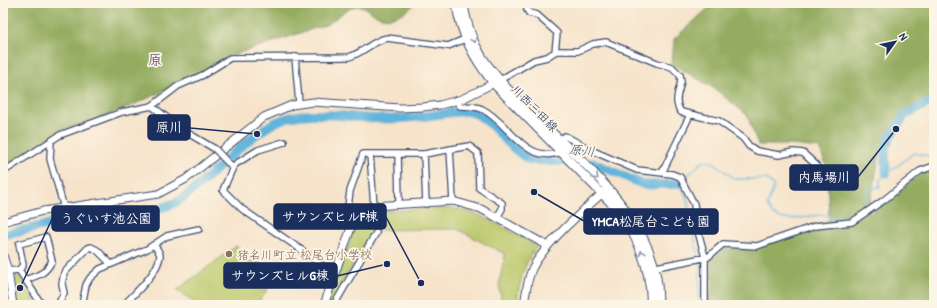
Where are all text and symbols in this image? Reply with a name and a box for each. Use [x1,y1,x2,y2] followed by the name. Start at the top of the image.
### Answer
[875,22,915,62] north arrow
[896,30,911,43] text: N
[469,36,477,43] one-way arrow
[148,50,162,69] district label: 原
[508,81,562,135] street label: 川西三田線
[148,115,190,140] callout: 原川
[156,118,182,136] text: 原川
[568,140,596,160] water label: 原川
[790,165,858,190] callout: 内馬場川
[798,168,850,186] text: 内馬場川
[591,172,599,180] one-way arrow
[274,204,386,229] callout: サウンズヒルF棟
[52,206,159,231] callout: うぐいす池公園
[282,207,378,225] text: サウンズヒルF棟
[60,209,152,227] text: うぐいす池公園
[584,209,718,234] callout: YMCA松尾台こども園
[592,212,710,230] text: YMCA松尾台こども園
[237,246,372,263] place label: 猪名川町立 松尾台小学校
[224,249,234,259] marker: 猪名川町立 松尾台小学校
[638,250,646,257] one-way arrow
[224,263,337,288] callout: サウンズヒルG棟
[231,266,329,284] text: サウンズヒルG棟

